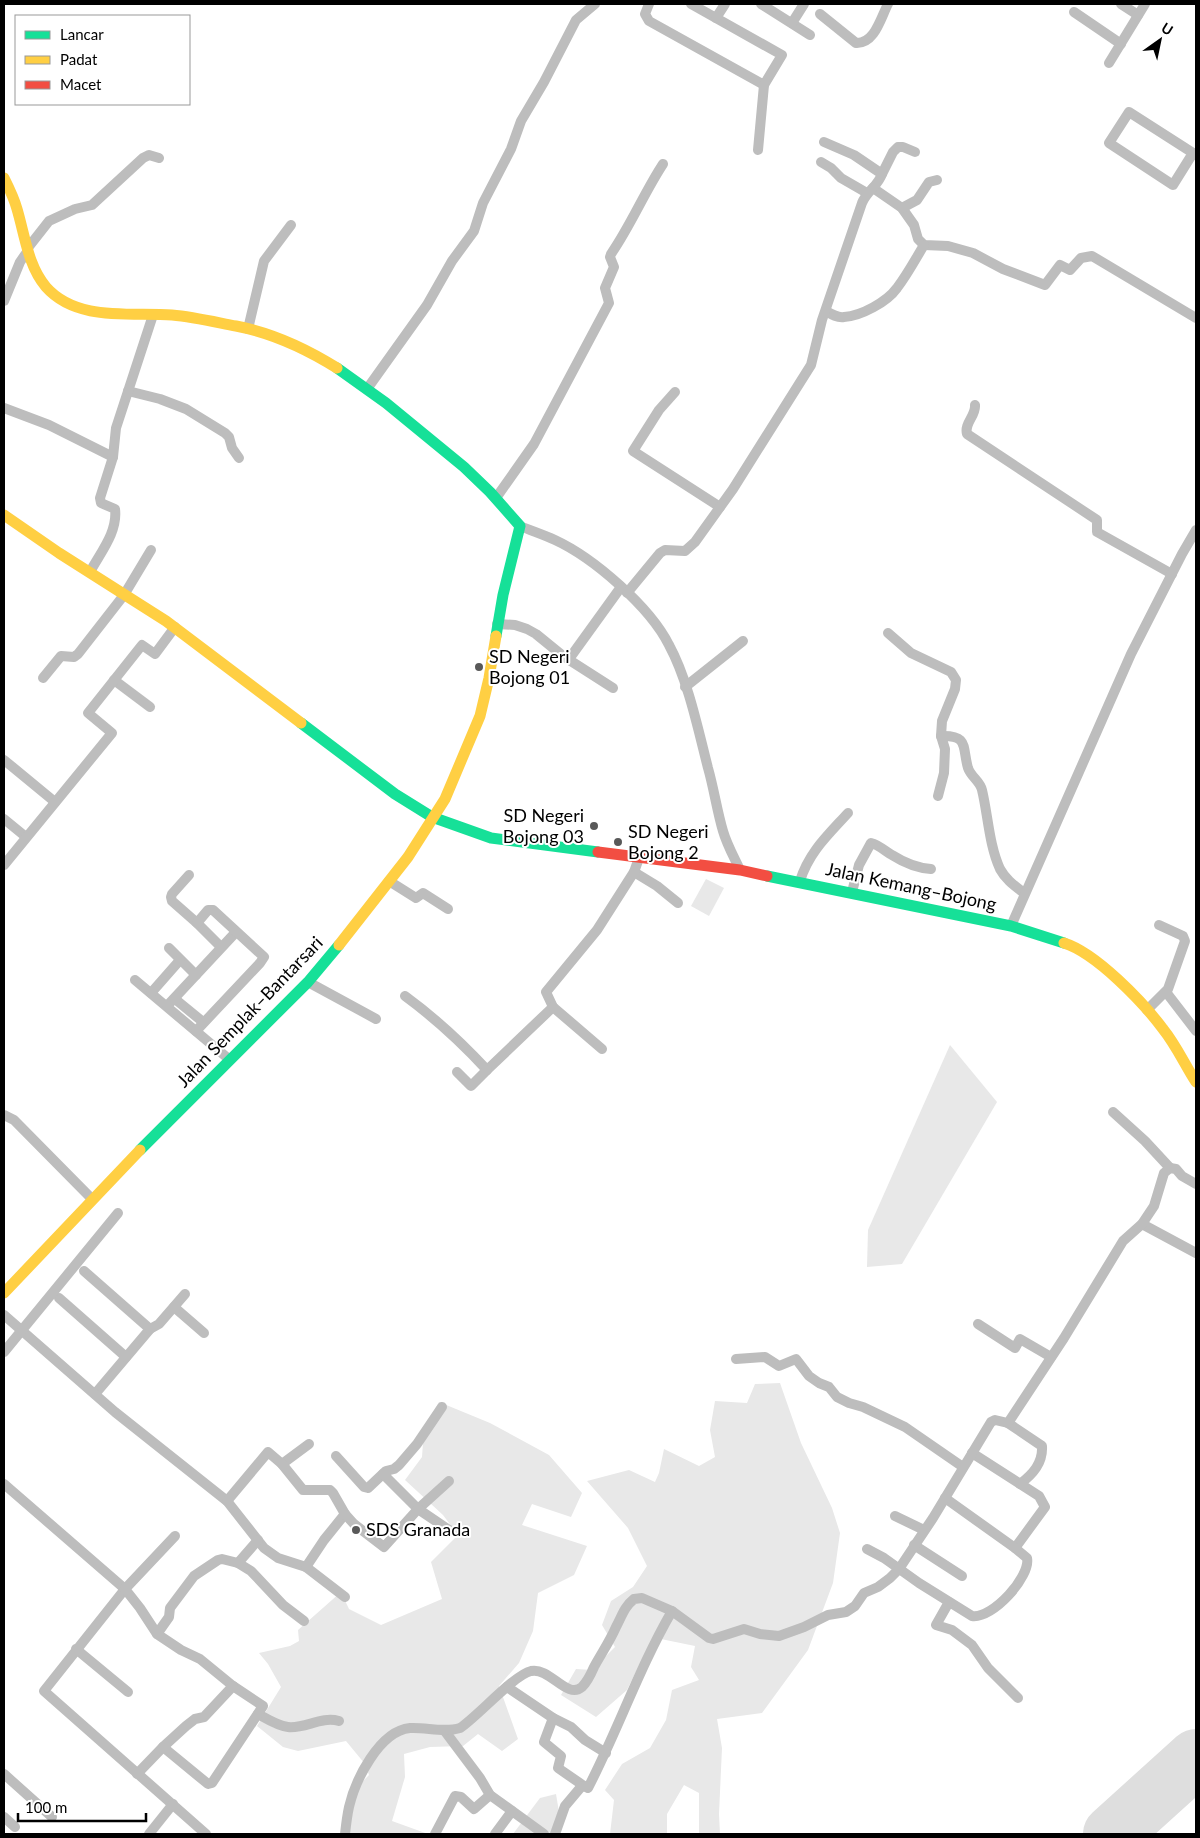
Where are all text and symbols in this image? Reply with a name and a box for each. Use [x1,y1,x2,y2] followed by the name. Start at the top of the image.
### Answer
[15,15,190,105] legend
[1135,15,1185,65] north arrow
[1158,19,1176,39] text: U
[60,25,104,43] text: Lancar
[60,50,98,68] text: Padat
[60,75,102,93] text: Macet
[489,645,570,688] place label: SD Negeri Bojong 01
[473,661,485,673] marker: SD Negeri Bojong 01
[503,804,584,847] place label: SD Negeri Bojong 03
[588,820,600,832] marker: SD Negeri Bojong 03
[628,820,709,863] place label: SD Negeri Bojong 2
[612,836,624,848] marker: SD Negeri Bojong 2
[824,857,999,915] street label: Jalan Kemang–Bojong
[172,931,327,1091] street label: Jalan Semplak–Bantarsari
[366,1518,470,1540] place label: SDS Granada
[350,1524,362,1536] marker: SDS Granada
[18,1790,145,1822] scale bar
[25,1798,67,1816] text: 100 m

